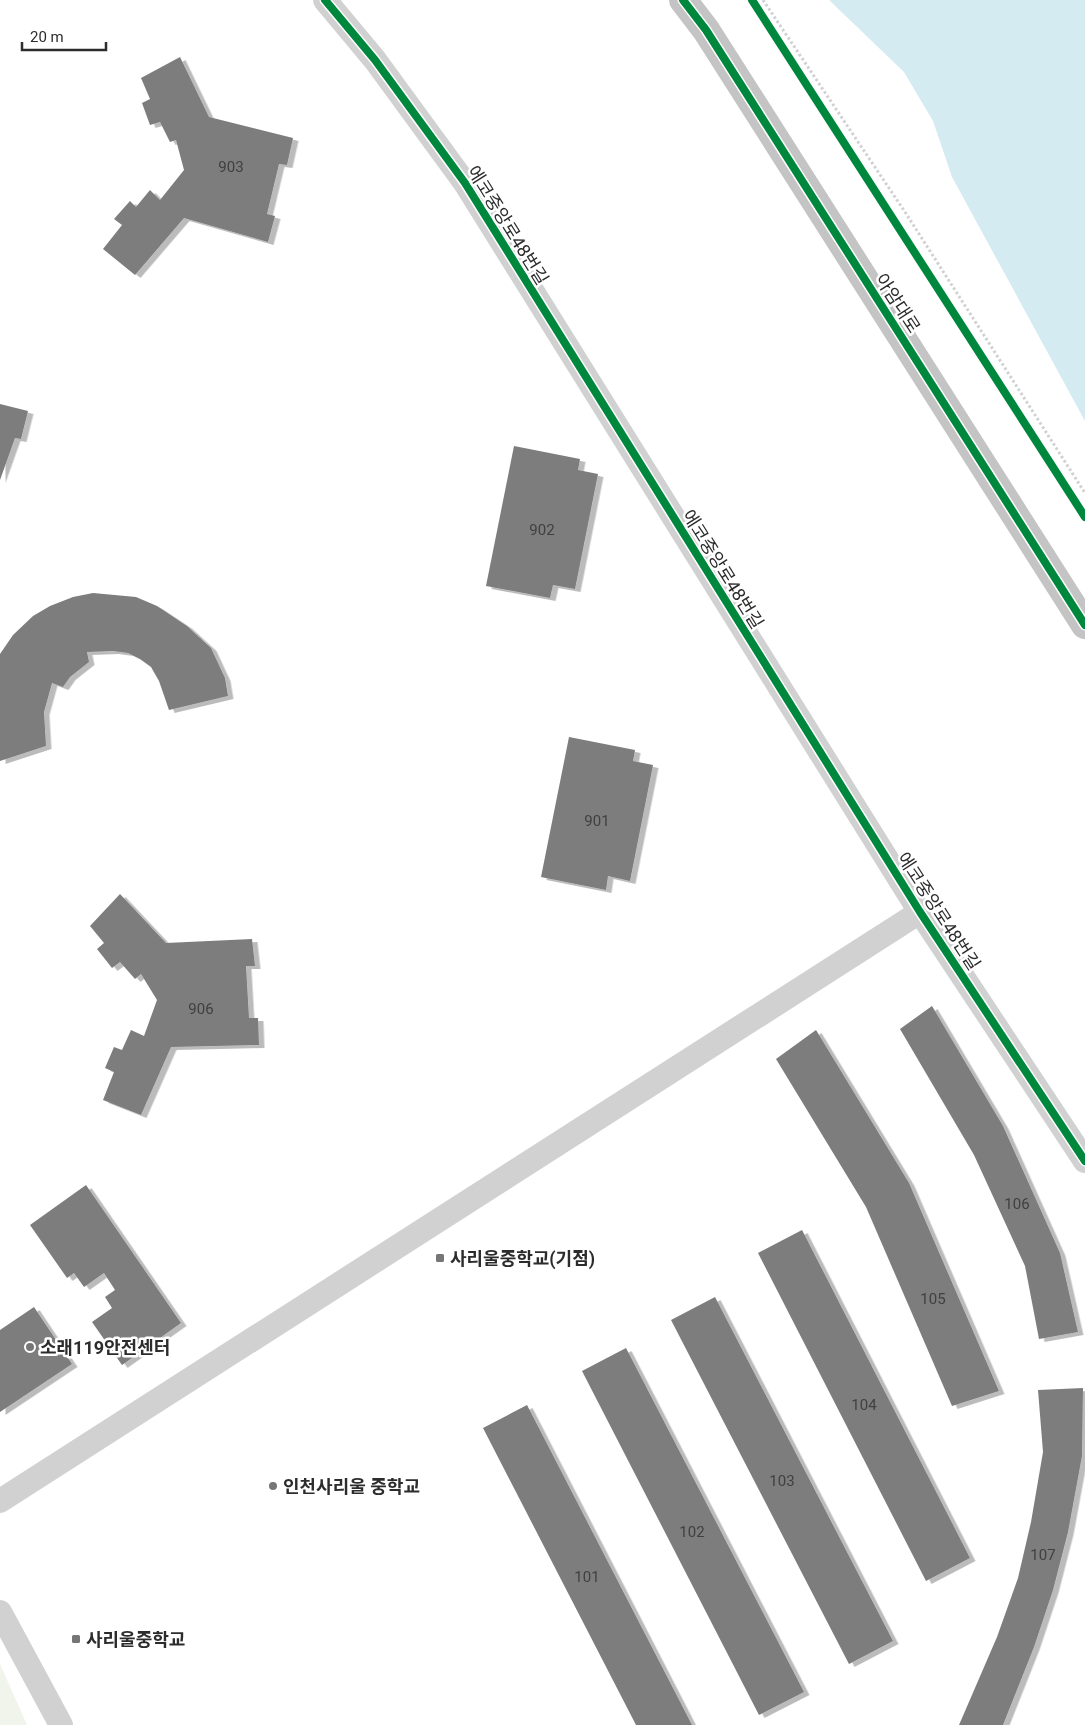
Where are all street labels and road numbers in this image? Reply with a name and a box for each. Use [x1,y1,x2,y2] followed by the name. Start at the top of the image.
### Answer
[463,162,553,288] street label: 에코중앙로48번길
[871,270,925,336] street label: 아암대로
[678,506,768,632] street label: 에코중앙로48번길
[893,848,985,974] street label: 에코중앙로48번길

